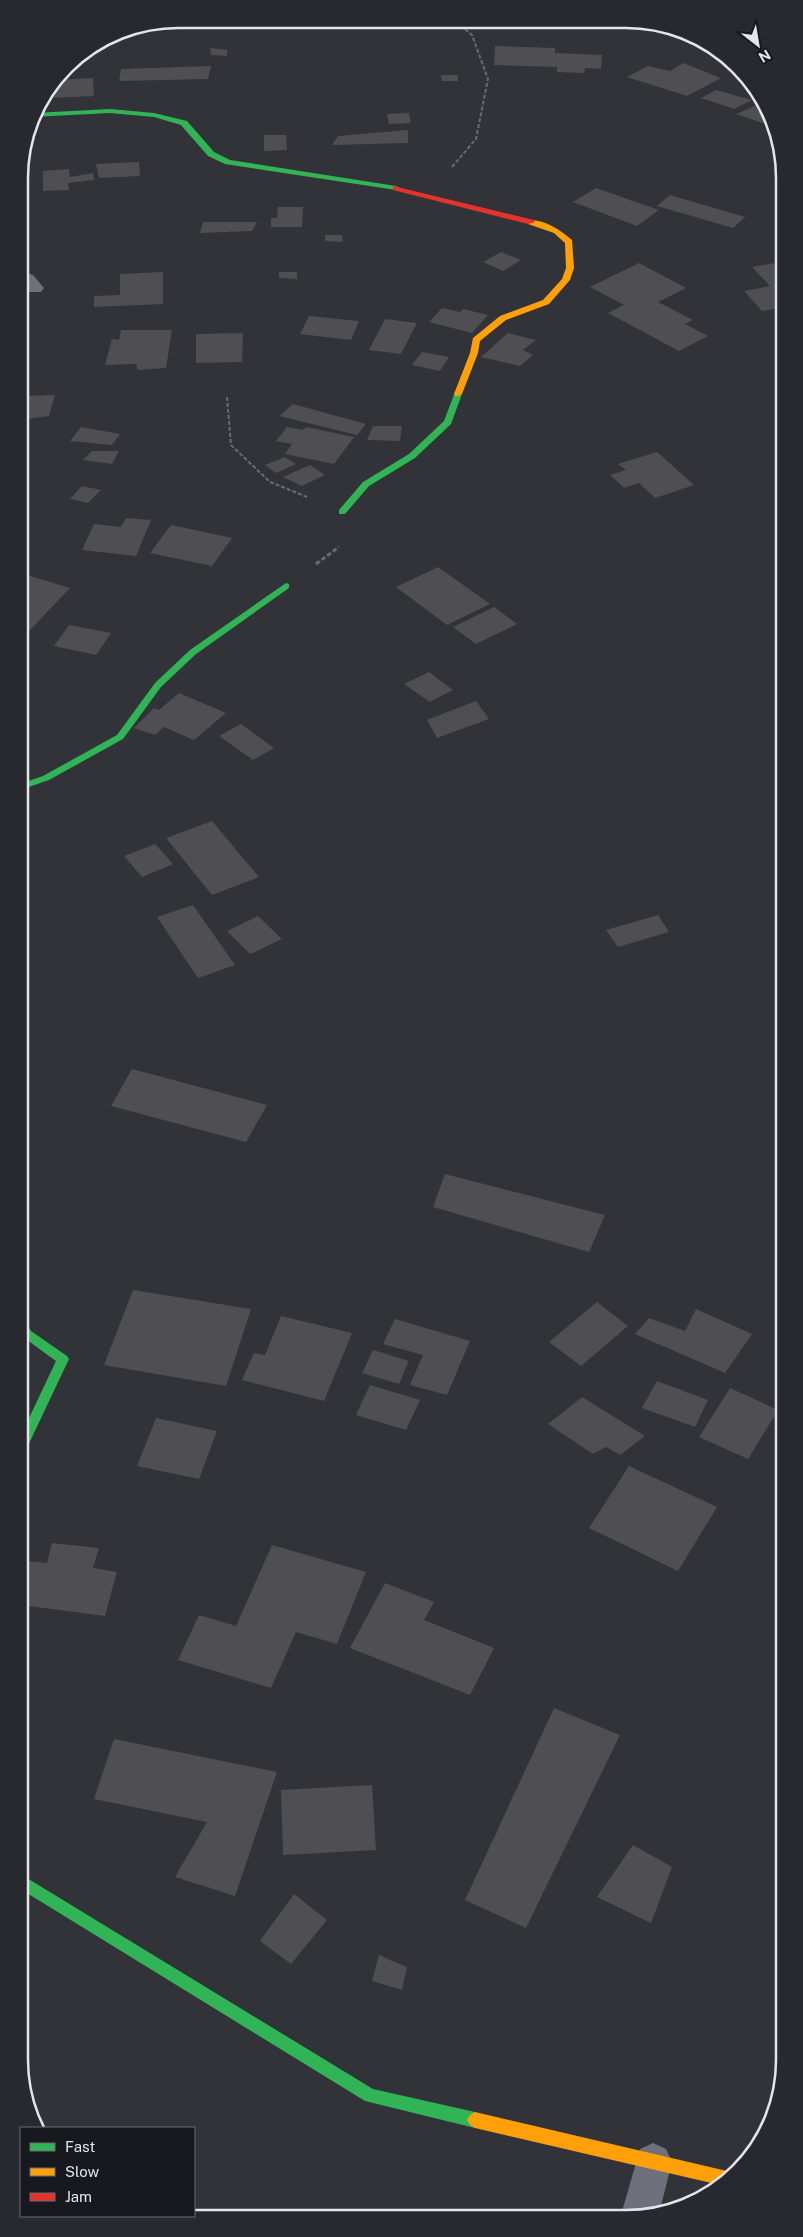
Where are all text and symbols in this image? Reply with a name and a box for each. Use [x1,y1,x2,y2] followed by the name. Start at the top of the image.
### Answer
[733,20,783,70] north arrow
[756,46,774,66] text: N
[20,2127,195,2217] legend
[65,2138,95,2155] text: Fast
[65,2163,100,2180] text: Slow
[65,2188,92,2205] text: Jam

